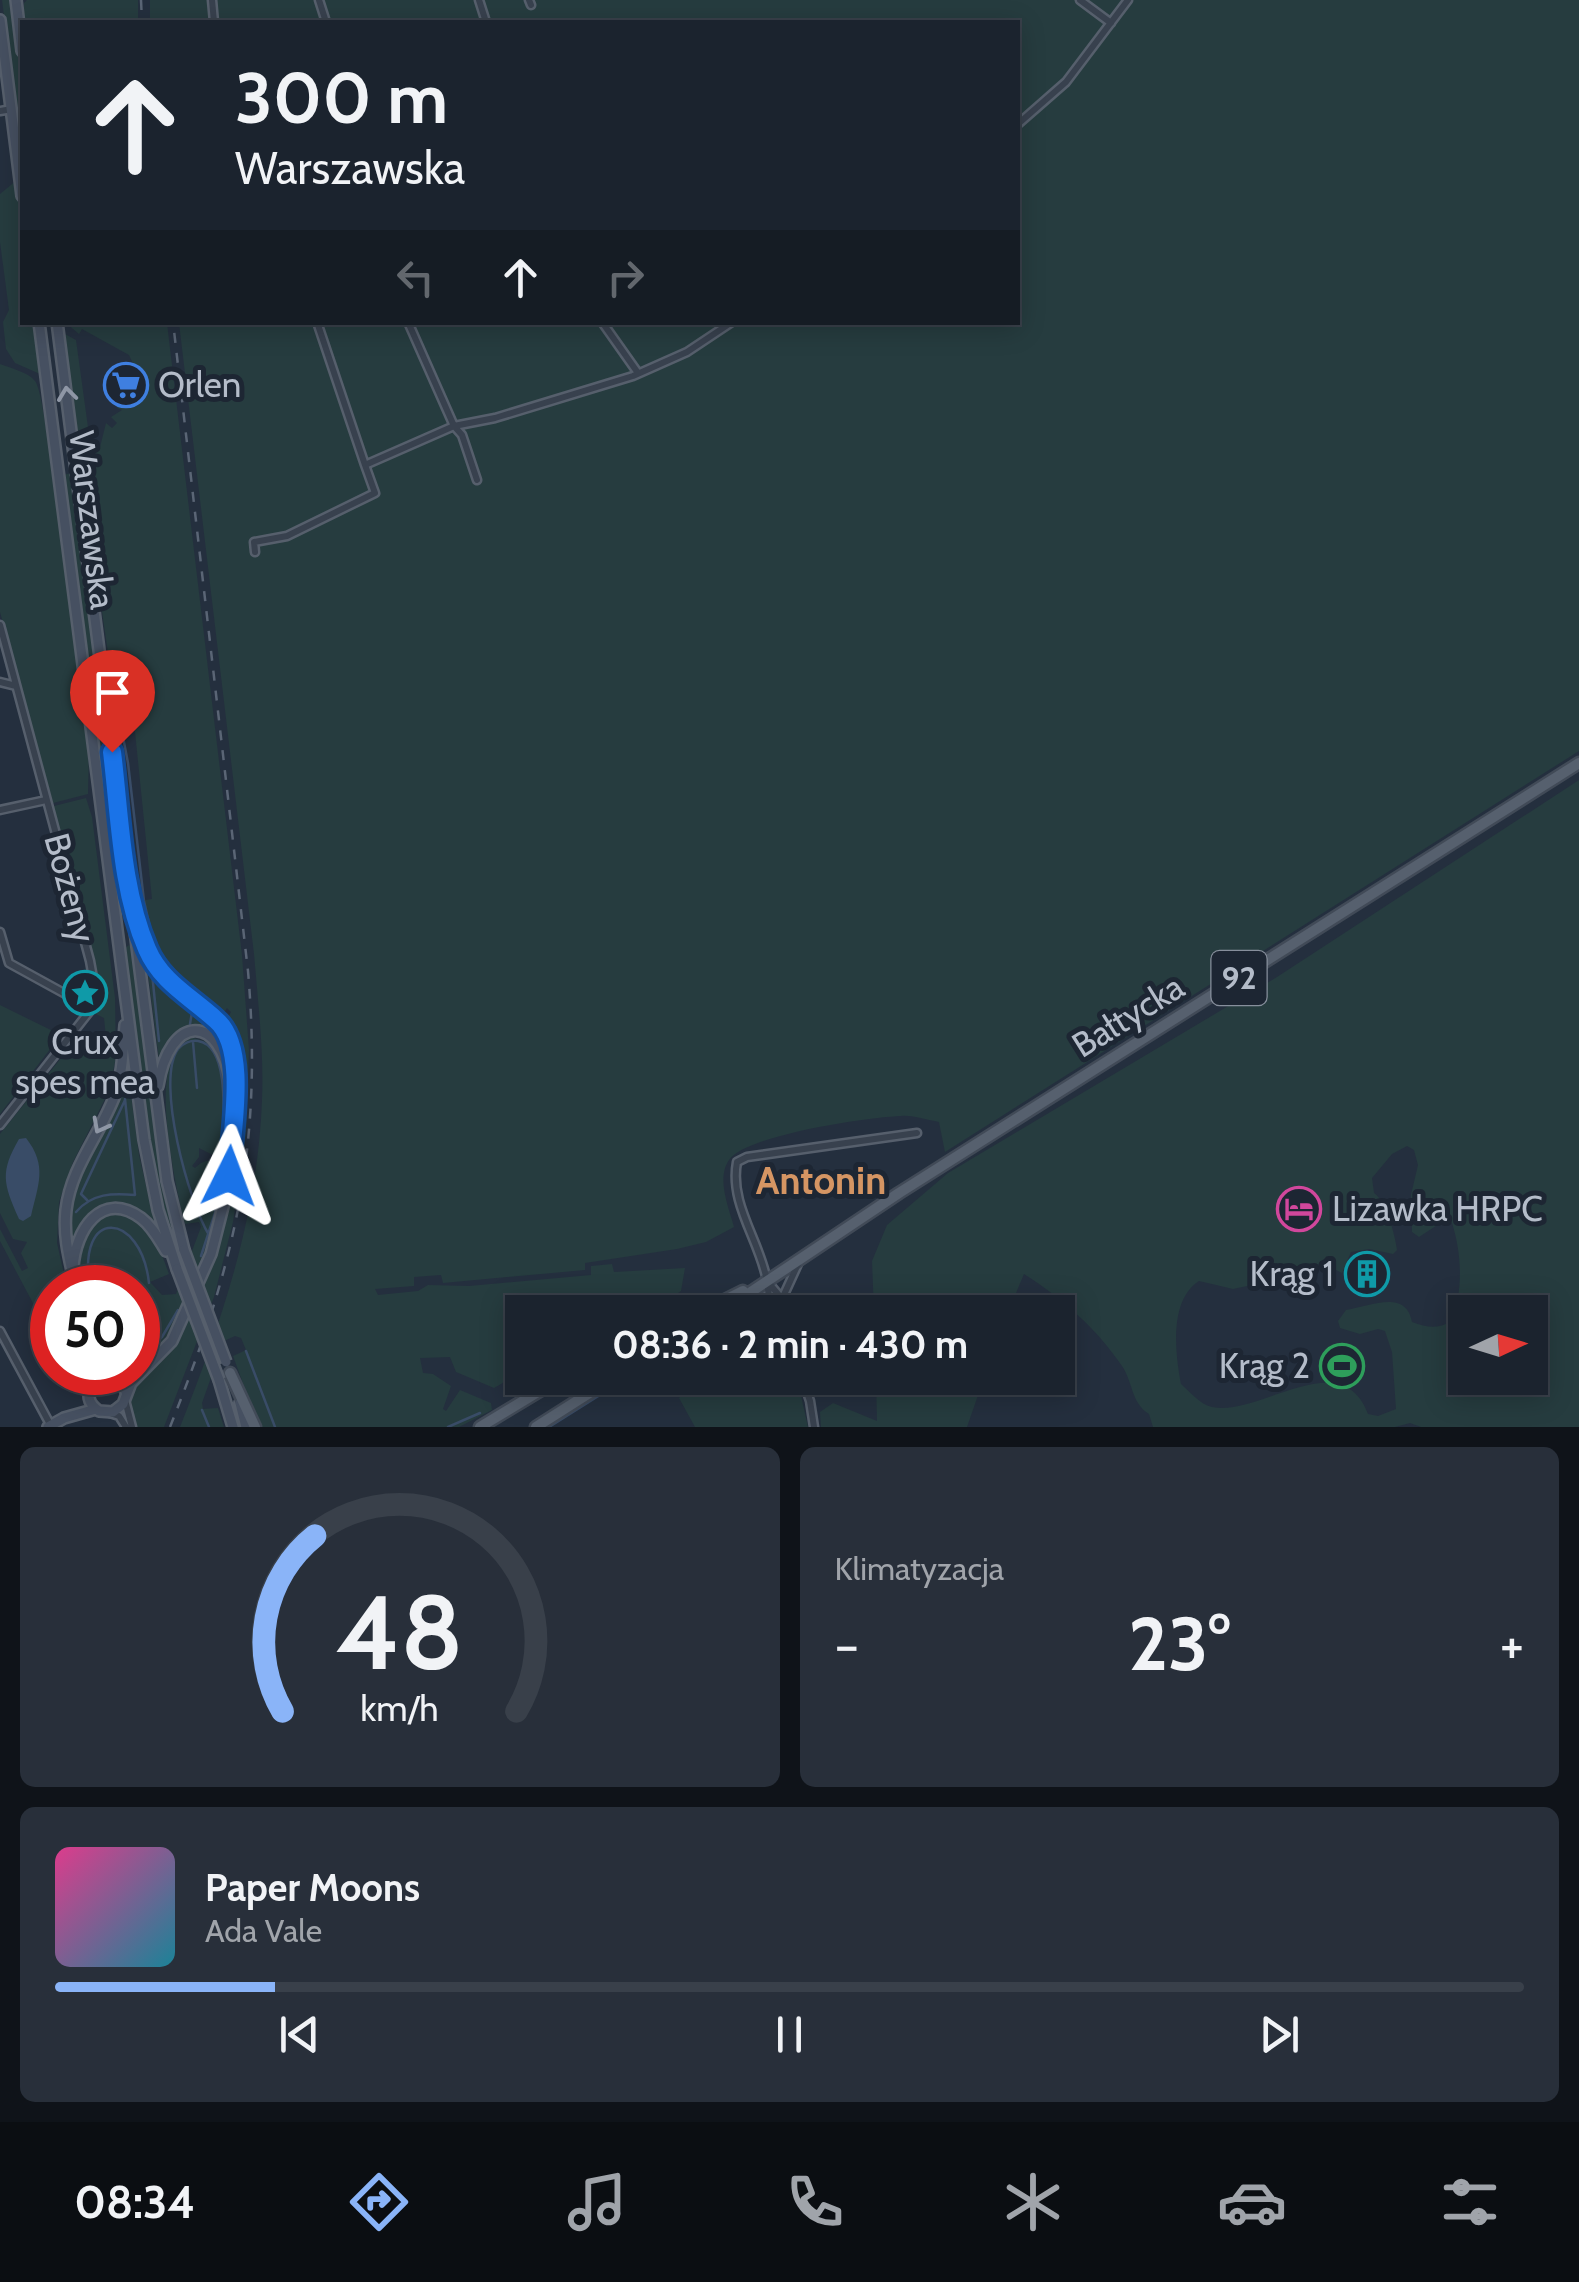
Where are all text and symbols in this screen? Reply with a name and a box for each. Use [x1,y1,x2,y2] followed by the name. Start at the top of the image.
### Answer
[235,55,448,141] text: 300 m
[70,60,200,190] icon: ahead
[235,141,465,195] text: Warszawska
[388,250,443,305] icon: left
[493,250,548,305] icon: ahead
[598,250,653,305] icon: right
[103,362,149,408] supermarket icon: Orlen
[158,363,241,406] place label: Orlen
[57,386,78,403] one-way arrow
[60,428,125,612] street label: Warszawska
[70,650,155,753] pin
[85,665,140,720] icon: arrive
[35,829,106,947] street label: Bożeny
[1212,951,1266,1005] road number: 92
[1064,965,1192,1066] street label: Bałtycka
[62,970,108,1016] place icon: Crux spes mea
[15,1020,155,1103] place label: Crux spes mea
[93,1115,112,1133] one-way arrow
[177,1124,281,1228] position arrow
[756,1157,886,1204] district label: Antonin
[1276,1186,1322,1232] hotel icon: Lizawka HRPC
[1332,1187,1543,1230] place label: Lizawka HRPC
[1344,1251,1390,1297] building icon: Krąg 1
[1250,1252,1334,1295] place label: Krąg 1
[30,1265,160,1395] speed limit sign: 50
[1448,1295,1548,1395] north arrow
[1448,1295,1548,1395] map controls
[612,1321,968,1368] text: 08:36 · 2 min · 430 m
[1319,1343,1365,1389] sports icon: Krąg 2
[1219,1344,1310,1387] place label: Krąg 2
[835,1549,1004,1588] text: Klimatyzacja
[336,1569,463,1695] text: 48
[1128,1598,1230,1689] text: 23°
[835,1611,859,1678] text: −
[1500,1611,1524,1678] text: +
[361,1687,439,1730] text: km/h
[205,1864,420,1911] text: Paper Moons
[205,1911,322,1950] text: Ada Vale
[272,2007,327,2062] icon: previous
[762,2007,817,2062] icon: pause
[1252,2007,1307,2062] icon: next
[344,2167,414,2237] icon: directions
[562,2167,632,2237] icon: music
[780,2167,850,2237] icon: phone
[998,2167,1068,2237] icon: climate
[1217,2167,1287,2237] icon: car
[1435,2167,1505,2237] icon: filters
[74,2175,195,2229] text: 08:34

